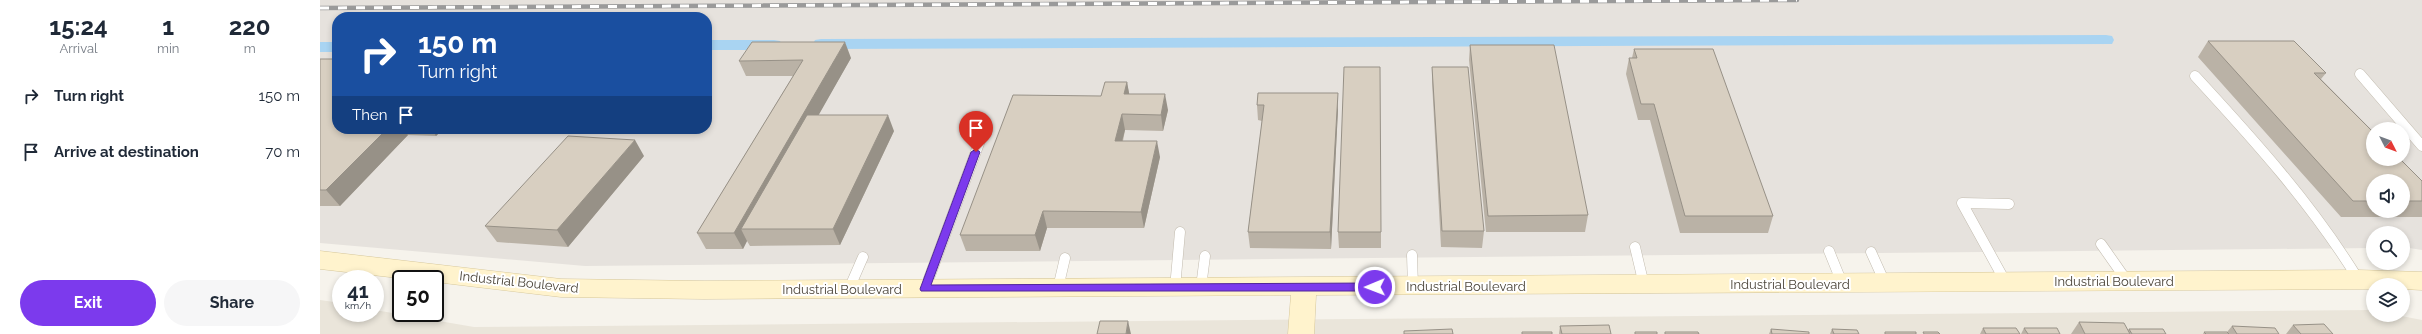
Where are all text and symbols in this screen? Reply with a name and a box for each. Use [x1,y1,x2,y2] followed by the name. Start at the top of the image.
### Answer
[49,12,108,41] text: 15:24
[162,12,174,41] text: 1
[229,12,271,41] text: 220
[418,27,497,60] text: 150 m
[352,28,404,80] icon: right
[59,41,98,56] text: Arrival
[157,41,179,56] text: min
[244,41,256,56] text: m
[418,61,497,82] text: Turn right
[20,85,42,107] icon: right
[54,87,124,105] text: Turn right
[259,87,300,105] text: 150 m
[395,104,417,126] icon: arrive
[352,106,387,124] text: Then
[959,111,993,152] pin
[965,117,987,139] icon: arrive
[2366,122,2410,166] north arrow
[2366,122,2410,322] map controls
[20,141,42,163] icon: arrive
[54,143,199,161] text: Arrive at destination
[265,143,300,161] text: 70 m
[2366,174,2410,218] button: sound
[2366,226,2410,270] button: search
[1354,266,1396,308] position arrow
[459,268,579,296] street label: Industrial Boulevard
[392,270,444,322] speed limit sign: 50
[2054,274,2174,289] street label: Industrial Boulevard
[1730,277,1850,292] street label: Industrial Boulevard
[2366,278,2410,322] button: layers
[347,279,369,303] text: 41
[1406,279,1526,294] street label: Industrial Boulevard
[20,280,156,326] button: Exit
[164,280,300,326] button: Share
[782,282,902,297] street label: Industrial Boulevard
[345,300,371,311] text: km/h

